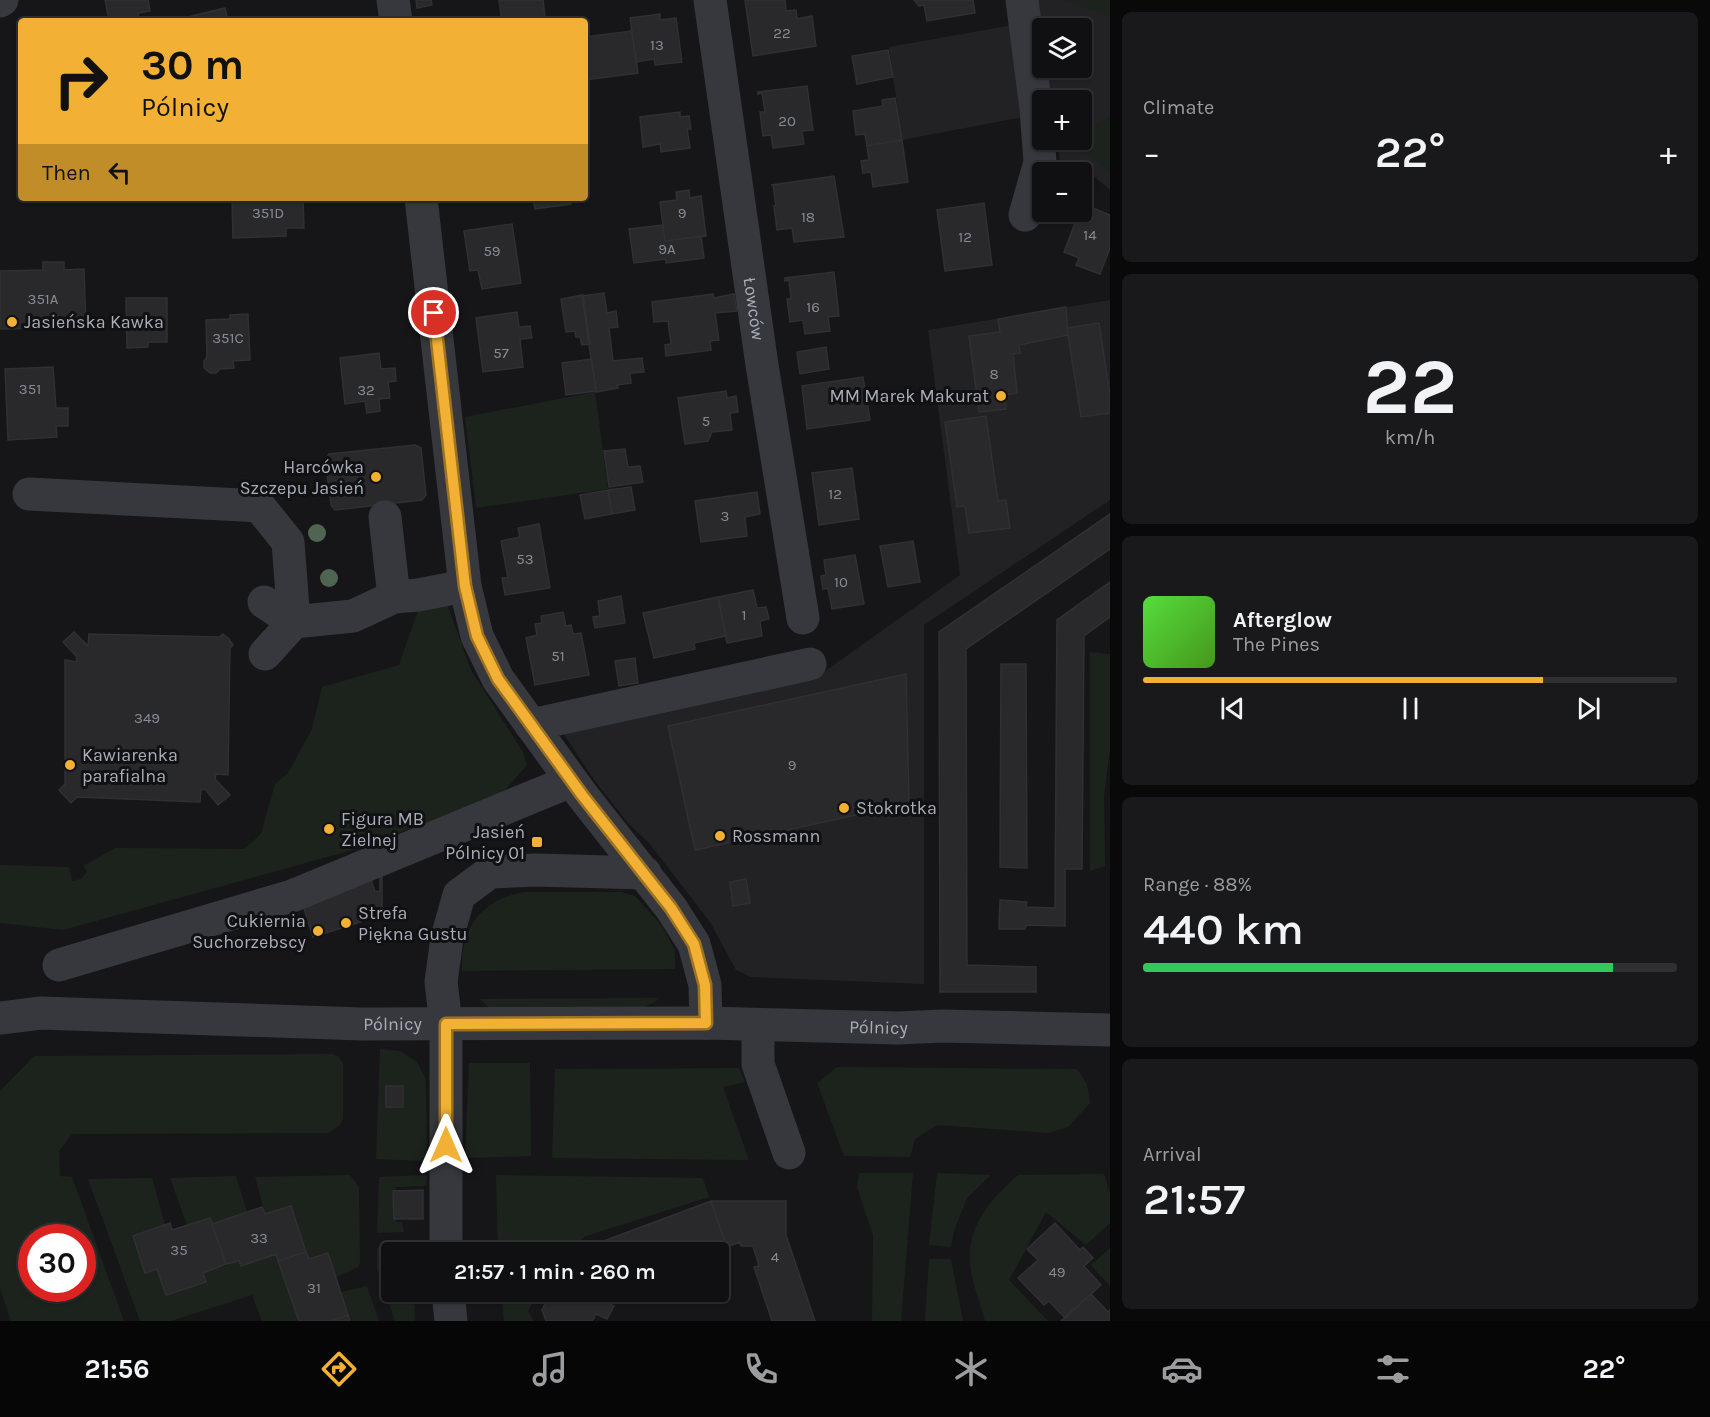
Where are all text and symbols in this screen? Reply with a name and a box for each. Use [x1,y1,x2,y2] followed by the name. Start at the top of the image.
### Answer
[1032,18,1092,222] map controls
[1032,18,1092,78] button: layers
[773,24,791,42] house number: 22
[650,36,664,54] house number: 13
[141,40,244,90] text: 30 m
[42,42,120,120] icon: right
[1032,90,1092,150] button: +
[141,91,229,123] text: Pólnicy
[1143,96,1214,119] text: Climate
[778,112,796,130] house number: 20
[1375,126,1445,178] text: 22°
[1143,134,1160,172] text: −
[1660,134,1677,172] text: +
[103,156,136,189] icon: left
[42,160,91,186] text: Then
[1032,162,1092,222] button: −
[252,204,284,222] house number: 351D
[678,204,686,222] house number: 9
[801,208,815,226] house number: 18
[1083,226,1097,244] house number: 14
[958,228,972,246] house number: 12
[658,240,676,258] house number: 9A
[483,242,501,260] house number: 59
[739,276,769,342] street label: Łowców
[408,287,459,338] pin
[28,290,59,308] house number: 351A
[417,296,450,329] icon: arrive
[806,298,820,316] house number: 16
[24,311,164,333] place label: Jasieńska Kawka
[5,315,19,329] marker: Jasieńska Kawka
[212,329,244,347] house number: 351C
[1363,341,1457,433] text: 22
[493,344,509,362] house number: 57
[989,365,999,383] house number: 8
[19,380,41,398] house number: 351
[357,381,375,399] house number: 32
[830,385,989,407] place label: MM Marek Makurat
[994,389,1008,403] marker: MM Marek Makurat
[702,412,710,430] house number: 5
[1385,426,1435,449] text: km/h
[240,456,364,499] place label: Harcówka Szczepu Jasień
[369,470,383,484] marker: Harcówka Szczepu Jasień
[828,485,842,503] house number: 12
[721,507,729,525] house number: 3
[516,550,534,568] house number: 53
[834,573,848,591] house number: 10
[742,606,746,624] house number: 1
[1233,607,1332,633] text: Afterglow
[1233,633,1320,656] text: The Pines
[551,647,565,665] house number: 51
[1216,692,1249,725] icon: previous
[1394,692,1427,725] icon: pause
[1572,692,1605,725] icon: next
[134,709,160,727] house number: 349
[82,744,178,787] place label: Kawiarenka parafialna
[788,756,796,774] house number: 9
[63,758,77,772] marker: Kawiarenka parafialna
[856,797,937,819] place label: Stokrotka
[837,801,851,815] marker: Stokrotka
[341,808,424,851] place label: Figura MB Zielnej
[445,821,525,864] place label: Jasień Pólnicy 01
[322,822,336,836] marker: Figura MB Zielnej
[732,825,820,847] place label: Rossmann
[713,829,727,843] marker: Rossmann
[530,835,544,849] marker: Jasień Pólnicy 01
[1143,873,1252,896] text: Range · 88%
[358,902,467,945] place label: Strefa Piękna Gustu
[1143,903,1304,955] text: 440 km
[192,910,307,953] place label: Cukiernia Suchorzebscy
[339,916,353,930] marker: Strefa Piękna Gustu
[311,924,325,938] marker: Cukiernia Suchorzebscy
[363,1013,423,1035] street label: Pólnicy
[849,1016,909,1039] street label: Pólnicy
[414,1113,478,1177] position arrow
[1143,1143,1202,1166] text: Arrival
[1143,1173,1245,1225] text: 21:57
[18,1224,96,1302] speed limit sign: 30
[250,1229,268,1247] house number: 33
[170,1241,188,1259] house number: 35
[771,1248,780,1266] house number: 4
[454,1259,656,1285] text: 21:57 · 1 min · 260 m
[1048,1263,1066,1281] house number: 49
[307,1279,321,1297] house number: 31
[318,1348,360,1390] icon: directions
[529,1348,571,1390] icon: music
[740,1348,782,1390] icon: phone
[950,1348,992,1390] icon: climate
[1161,1348,1203,1390] icon: car
[1372,1348,1414,1390] icon: filters
[84,1353,150,1385] text: 21:56
[1582,1353,1626,1385] text: 22°

